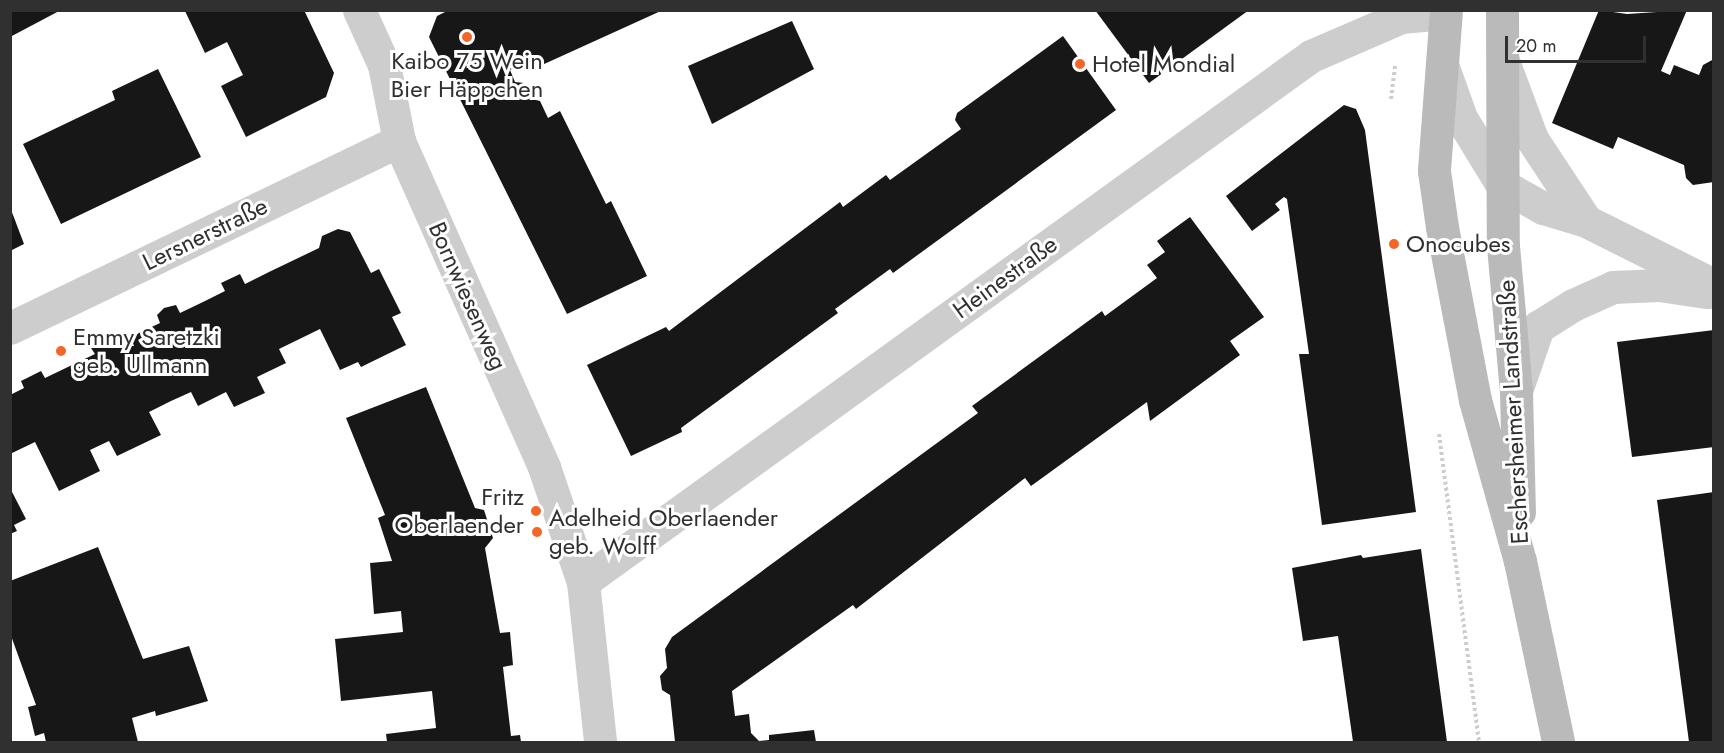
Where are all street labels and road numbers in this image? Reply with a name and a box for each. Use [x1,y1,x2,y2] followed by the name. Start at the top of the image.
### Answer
[138,191,272,277] street label: Lersnerstraße
[423,218,513,374] street label: Bornwiesenweg
[947,230,1063,324] street label: Heinestraße
[1492,279,1534,545] street label: Eschersheimer Landstraße

